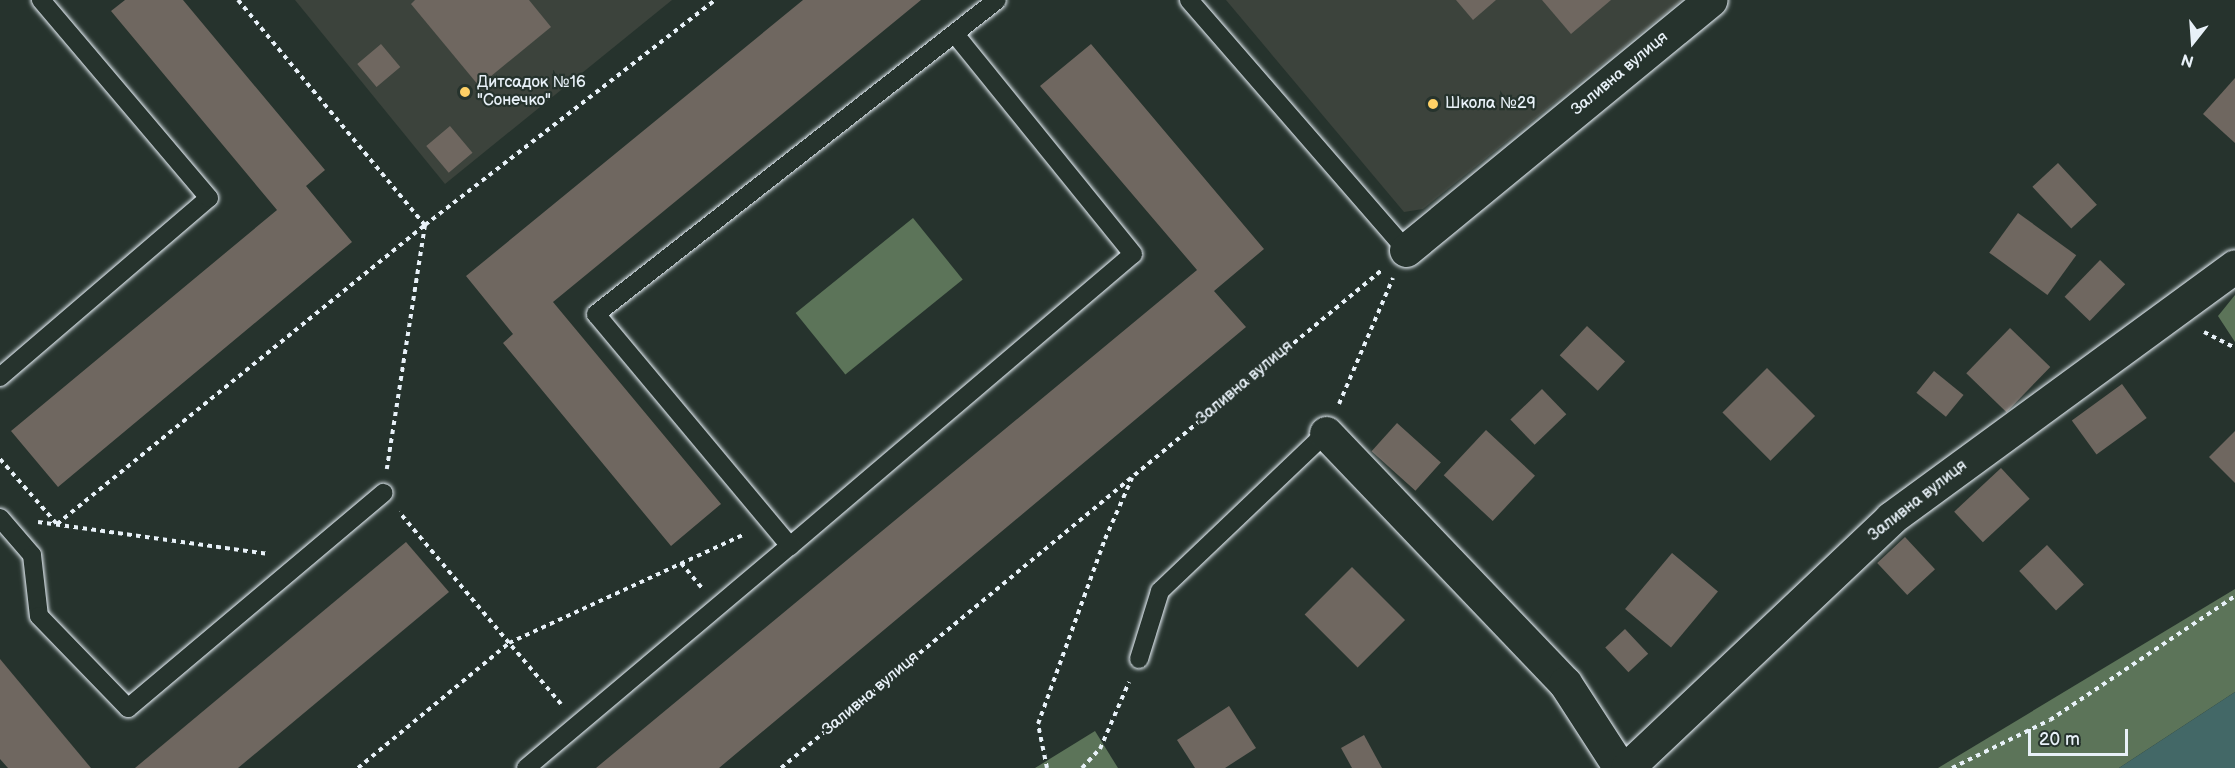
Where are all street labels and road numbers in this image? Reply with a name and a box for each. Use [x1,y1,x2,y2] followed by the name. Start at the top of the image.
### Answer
[1568,28,1672,120] street label: Заливна вулиця
[1193,337,1297,429] street label: Заливна вулиця
[1865,456,1971,546] street label: Заливна вулиця
[819,648,923,740] street label: Заливна вулиця

